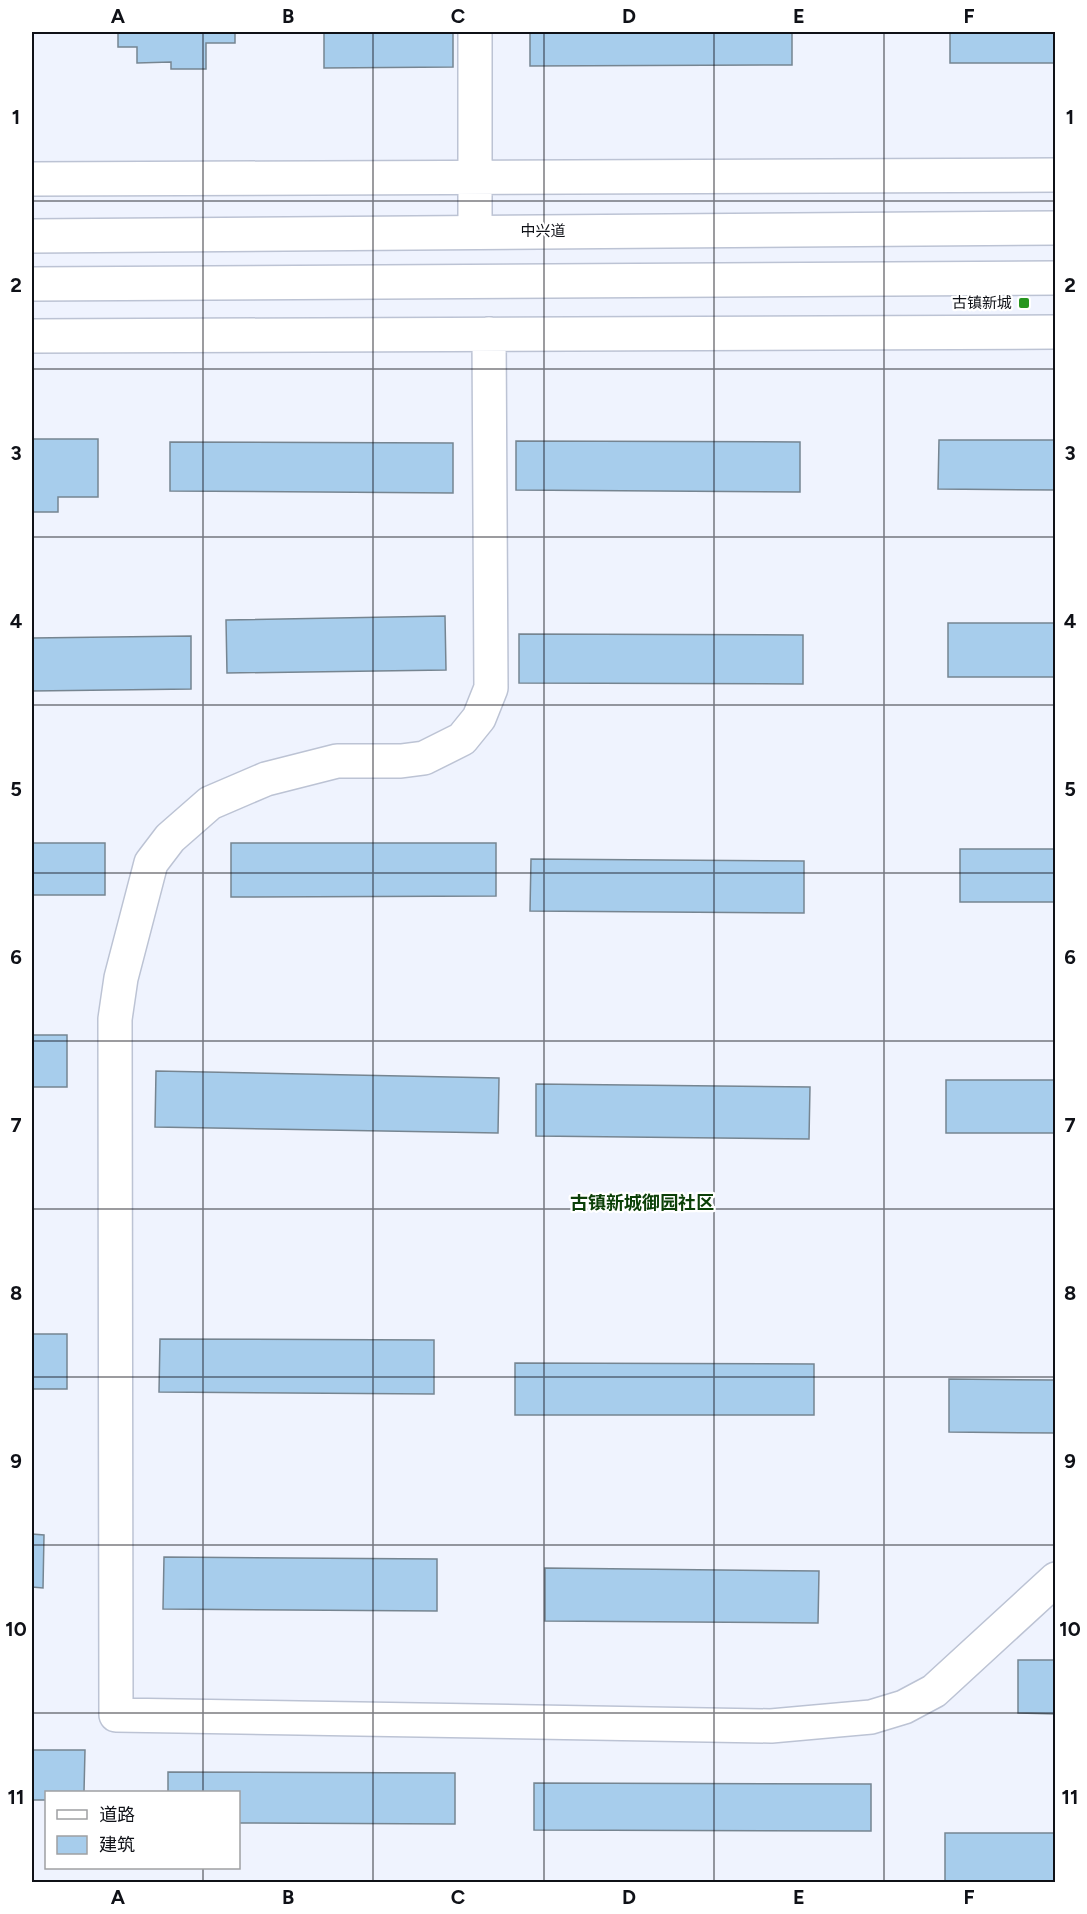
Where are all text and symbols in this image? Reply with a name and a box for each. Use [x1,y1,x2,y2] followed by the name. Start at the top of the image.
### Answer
[111,4,126,28] text: A
[282,4,294,28] text: B
[451,4,465,28] text: C
[622,4,636,28] text: D
[793,4,805,28] text: E
[963,4,975,28] text: F
[12,105,20,129] text: 1
[1066,105,1074,129] text: 1
[520,222,566,240] street label: 中兴道
[10,273,22,297] text: 2
[1064,273,1076,297] text: 2
[952,294,1012,312] place label: 古镇新城
[1017,296,1031,310] marker: 古镇新城
[10,441,22,465] text: 3
[1064,441,1076,465] text: 3
[10,609,23,633] text: 4
[1064,609,1077,633] text: 4
[10,777,22,801] text: 5
[1064,777,1076,801] text: 5
[10,945,22,969] text: 6
[1064,945,1076,969] text: 6
[10,1113,22,1137] text: 7
[1064,1113,1076,1137] text: 7
[570,1192,714,1214] district label: 古镇新城御园社区
[10,1281,22,1305] text: 8
[1064,1281,1076,1305] text: 8
[10,1449,22,1473] text: 9
[1064,1449,1076,1473] text: 9
[5,1617,27,1641] text: 10
[1059,1617,1081,1641] text: 10
[8,1785,24,1809] text: 11
[1062,1785,1078,1809] text: 11
[45,1791,240,1869] legend
[99,1804,135,1826] text: 道路
[99,1834,135,1856] text: 建筑
[111,1885,126,1909] text: A
[282,1885,294,1909] text: B
[451,1885,465,1909] text: C
[622,1885,636,1909] text: D
[793,1885,805,1909] text: E
[963,1885,975,1909] text: F

